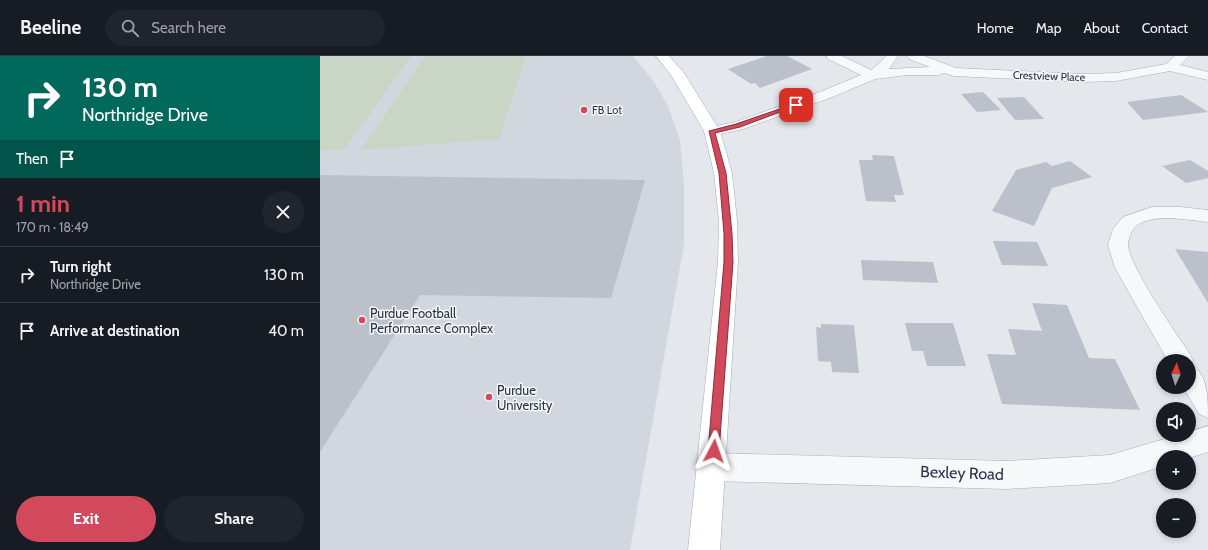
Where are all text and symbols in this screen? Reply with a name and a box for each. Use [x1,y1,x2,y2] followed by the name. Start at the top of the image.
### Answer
[105,10,385,46] search box
[20,16,81,39] text: Beeline
[119,17,141,39] icon: search
[151,19,226,37] text: Search here
[977,19,1014,37] text: Home
[1036,19,1061,37] text: Map
[1083,19,1120,37] text: About
[1142,19,1188,37] text: Contact
[1013,68,1086,84] street label: Crestview Place
[82,70,158,104] text: 130 m
[16,72,68,124] icon: right
[779,88,813,122] pin
[785,94,807,116] icon: arrive
[592,103,622,117] place label: FB Lot
[82,104,208,126] text: Northridge Drive
[579,105,589,115] marker: FB Lot
[56,148,78,170] icon: arrive
[16,150,48,168] text: Then
[16,189,70,218] text: 1 min
[262,191,304,233] button: close
[16,219,89,235] text: 170 m · 18:49
[50,258,111,276] text: Turn right
[16,264,38,286] icon: right
[264,266,304,284] text: 130 m
[50,276,141,292] text: Northridge Drive
[370,305,494,336] place label: Purdue Football Performance Complex
[357,315,367,325] marker: Purdue Football Performance Complex
[16,320,38,342] icon: arrive
[50,322,180,340] text: Arrive at destination
[268,322,304,340] text: 40 m
[1156,354,1196,394] north arrow
[1156,354,1196,538] map controls
[497,382,553,413] place label: Purdue University
[484,392,494,402] marker: Purdue University
[1156,402,1196,442] button: sound
[693,430,735,472] position arrow
[1156,450,1196,490] button: +
[920,462,1004,484] street label: Bexley Road
[16,496,156,542] button: Exit
[164,496,304,542] button: Share
[1156,498,1196,538] button: −

